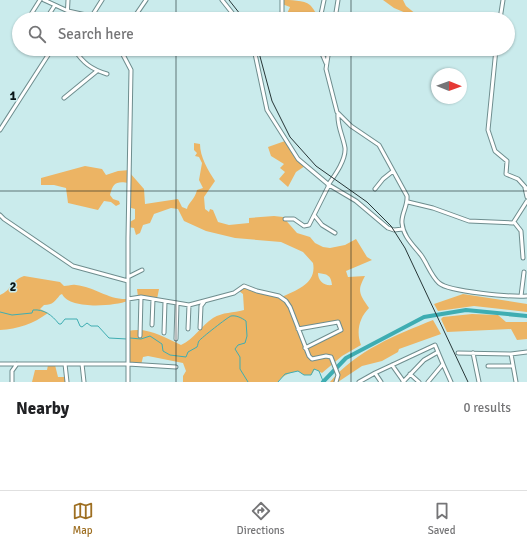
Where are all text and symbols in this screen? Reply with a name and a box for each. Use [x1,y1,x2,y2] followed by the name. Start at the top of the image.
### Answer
[12,12,515,56] search box
[26,23,48,45] icon: search
[58,25,134,43] text: Search here
[431,68,467,104] north arrow
[9,88,17,104] text: 1
[9,279,17,295] text: 2
[16,398,69,419] text: Nearby
[463,400,511,416] text: 0 results
[72,500,94,537] tab: Map
[237,500,285,537] tab: Directions
[428,500,455,537] tab: Saved

